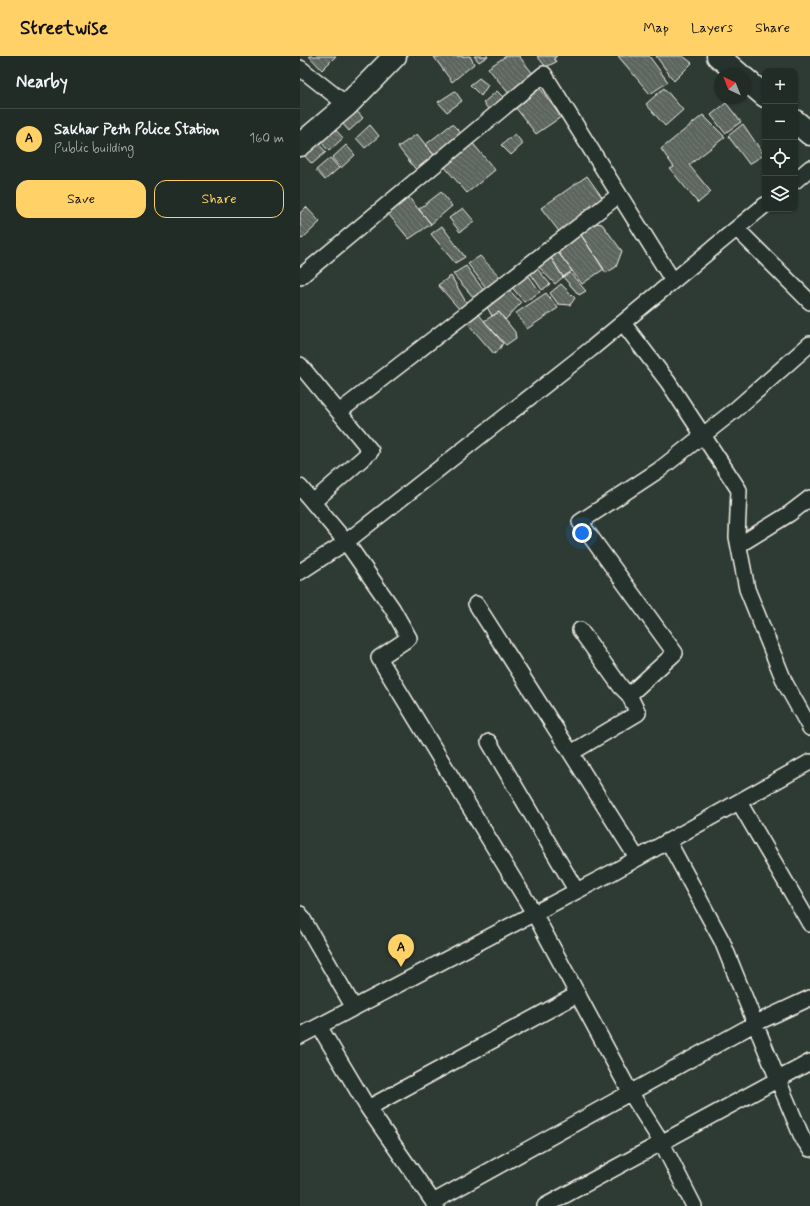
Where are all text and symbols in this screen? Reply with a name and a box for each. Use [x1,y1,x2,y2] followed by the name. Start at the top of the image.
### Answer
[20,16,108,41] text: Streetwise
[643,19,669,37] text: Map
[691,19,733,37] text: Layers
[755,19,790,37] text: Share
[714,68,750,104] north arrow
[762,68,798,212] map controls
[762,68,798,104] button: +
[16,71,68,93] text: Nearby
[762,104,798,140] button: −
[54,120,219,140] text: Sakhar Peth Police Station
[25,130,33,147] text: A
[249,130,284,147] text: 160 m
[54,140,134,157] text: Public building
[762,140,798,176] button: locate
[762,176,798,212] button: layers
[16,180,146,218] button: Save
[154,180,284,218] button: Share
[572,523,592,543] your location
[388,934,414,967] pin: A

